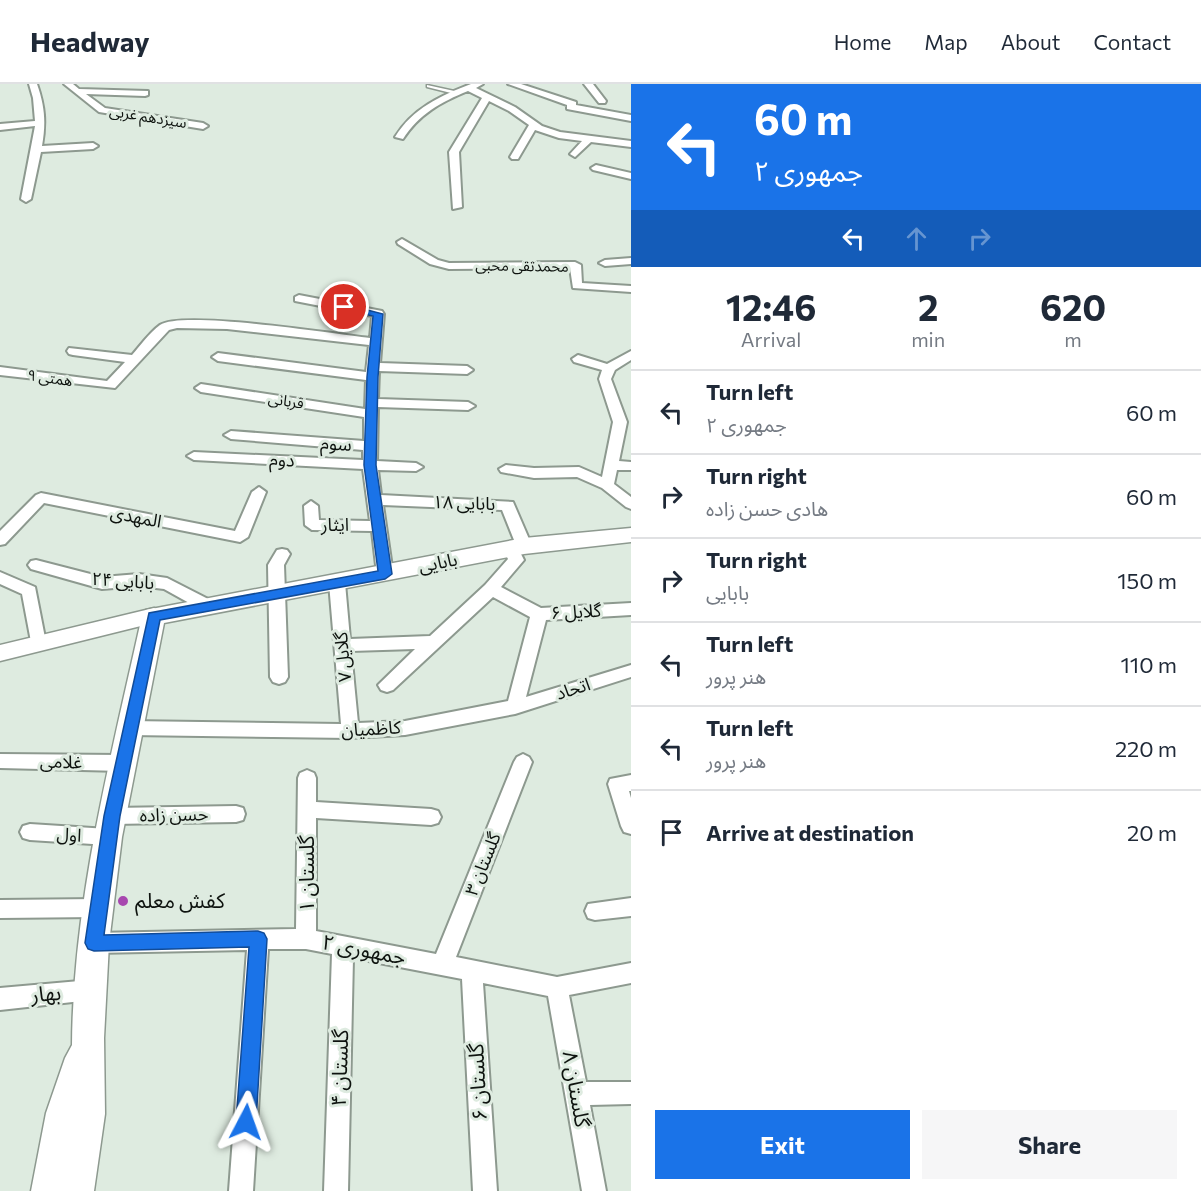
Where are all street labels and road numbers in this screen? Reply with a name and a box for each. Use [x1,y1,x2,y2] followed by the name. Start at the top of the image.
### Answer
[108,101,188,134] street label: سیزدهم غربی
[475,255,569,276] street label: محمدتقی محبی
[26,365,74,390] street label: همتی ۹
[267,388,305,413] street label: قربانی
[319,431,352,459] street label: سوم
[269,447,295,475] street label: دوم
[432,490,496,515] street label: بابایی ۱۸
[109,500,164,533] street label: المهدی
[320,513,349,536] street label: ایثار
[417,548,459,577] street label: بابایی
[91,567,155,594] street label: بابایی ۲۴
[550,599,602,624] street label: گلایل ۶
[329,630,356,683] street label: گلایل ۷
[553,672,593,704] street label: اتحاد
[341,715,402,742] street label: کاظمیان
[40,750,82,773] street label: غلامی
[139,802,209,827] street label: حسن زاده
[56,822,82,847] street label: اول
[459,828,506,899] street label: گلستان ۳
[293,835,319,913] street label: گلستان ۱
[320,928,408,970] street label: جمهوری ۲
[29,979,62,1007] street label: بهار
[325,1029,353,1107] street label: گلستان ۴
[462,1042,492,1121] street label: گلستان ۶
[557,1049,597,1129] street label: گلستان ۸

